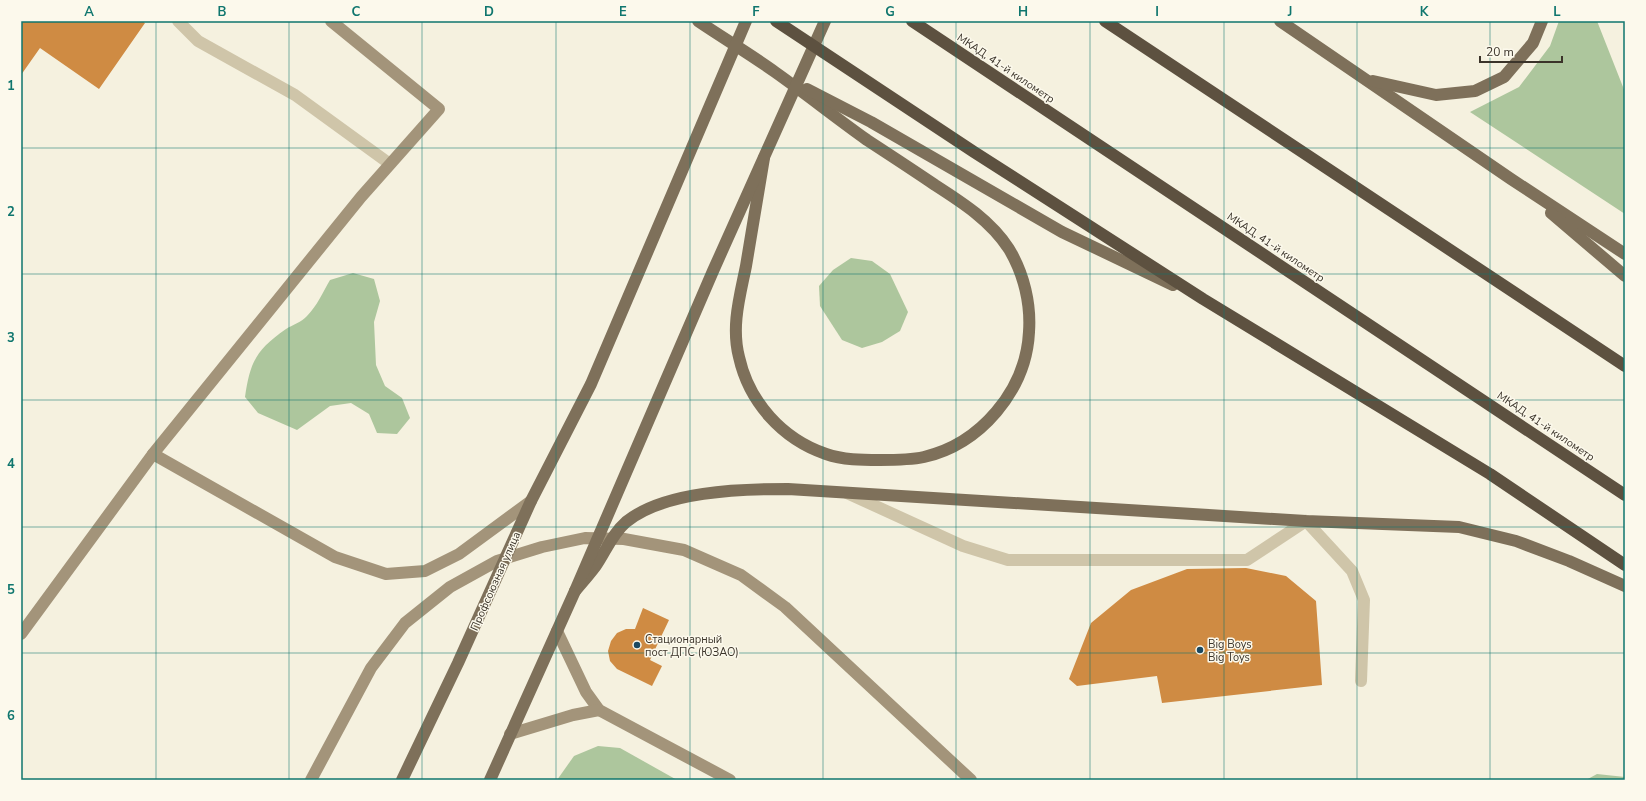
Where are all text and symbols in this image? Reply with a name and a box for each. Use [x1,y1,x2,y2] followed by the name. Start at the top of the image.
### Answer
[84,3,94,21] text: A
[218,3,227,21] text: B
[352,3,361,21] text: C
[484,3,494,21] text: D
[619,3,627,21] text: E
[752,3,760,21] text: F
[885,3,895,21] text: G
[1018,3,1028,21] text: H
[1155,3,1159,21] text: I
[1287,3,1292,21] text: J
[1420,3,1429,21] text: K
[1553,3,1561,21] text: L
[954,30,1057,107] street label: МКАД, 41-й километр
[1480,38,1562,64] scale bar
[1486,44,1514,60] text: 20 m
[7,77,15,95] text: 1
[7,203,15,221] text: 2
[1224,209,1327,286] street label: МКАД, 41-й километр
[7,329,15,347] text: 3
[1494,388,1597,465] street label: МКАД, 41-й километр
[7,455,15,473] text: 4
[467,529,524,633] street label: Профсоюзная улица
[7,581,15,599] text: 5
[645,632,739,660] place label: Стационарный пост ДПС (ЮЗАО)
[1208,637,1252,665] place label: Big Boys Big Toys
[632,640,642,650] marker: Стационарный пост ДПС (ЮЗАО)
[1195,645,1205,655] marker: Big Boys Big Toys
[7,707,15,725] text: 6

